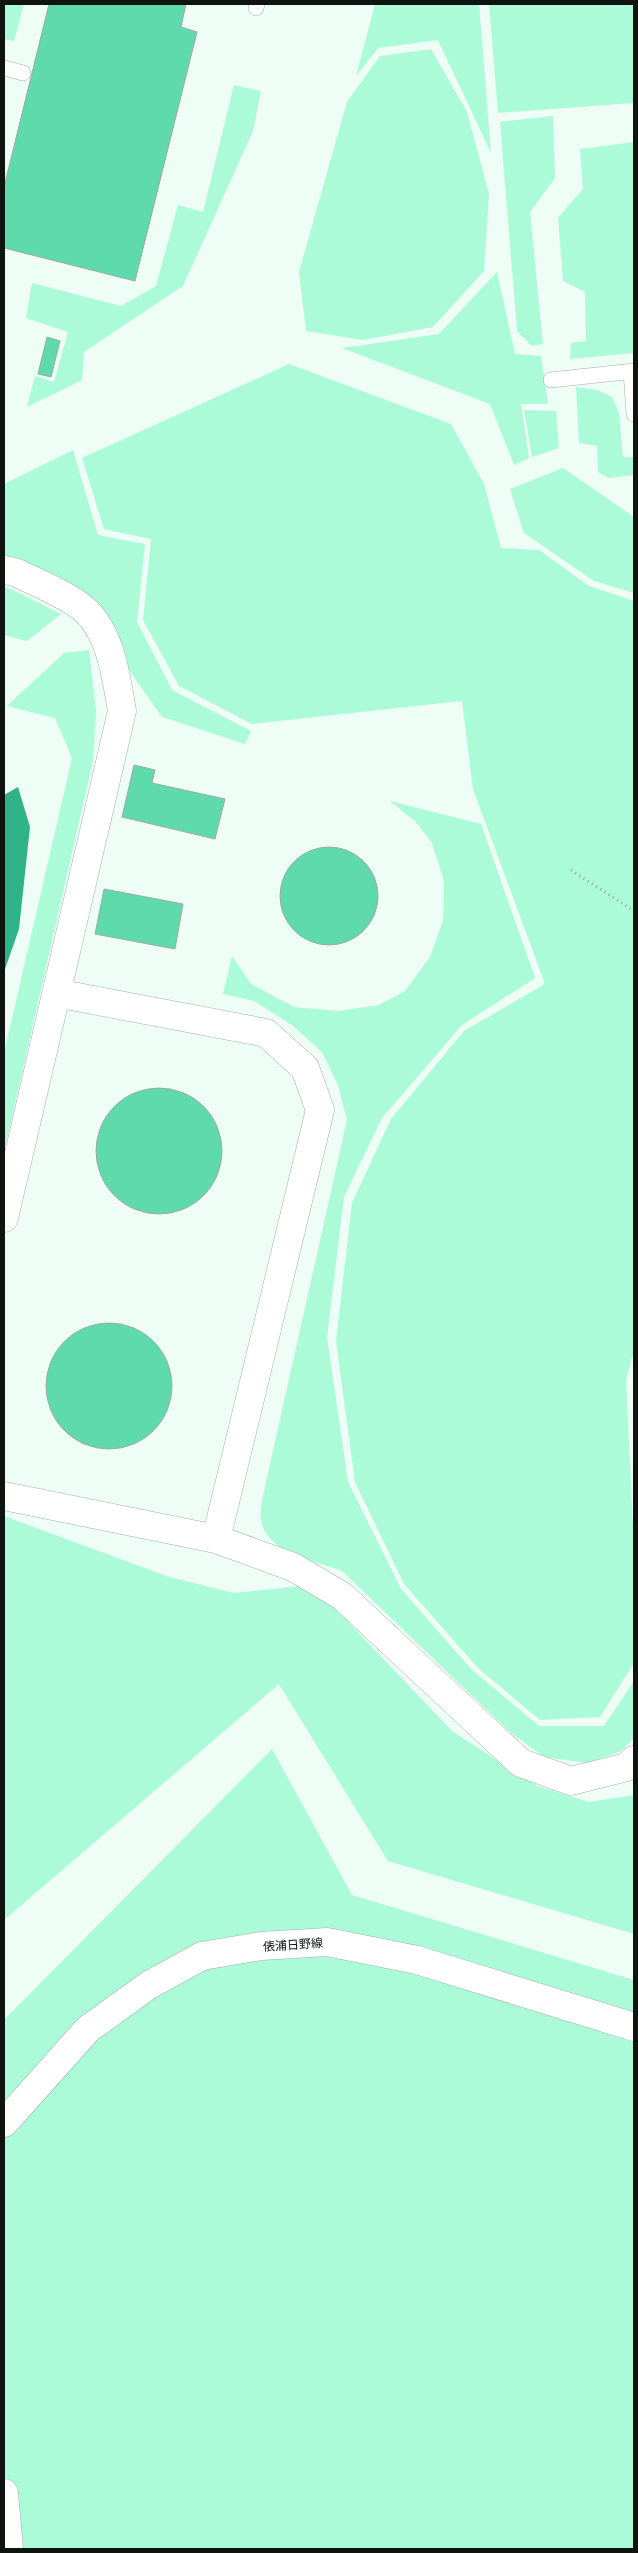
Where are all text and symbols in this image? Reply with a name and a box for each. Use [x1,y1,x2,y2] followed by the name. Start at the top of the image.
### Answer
[262,1934,323,1955] street label: 俵浦日野線

